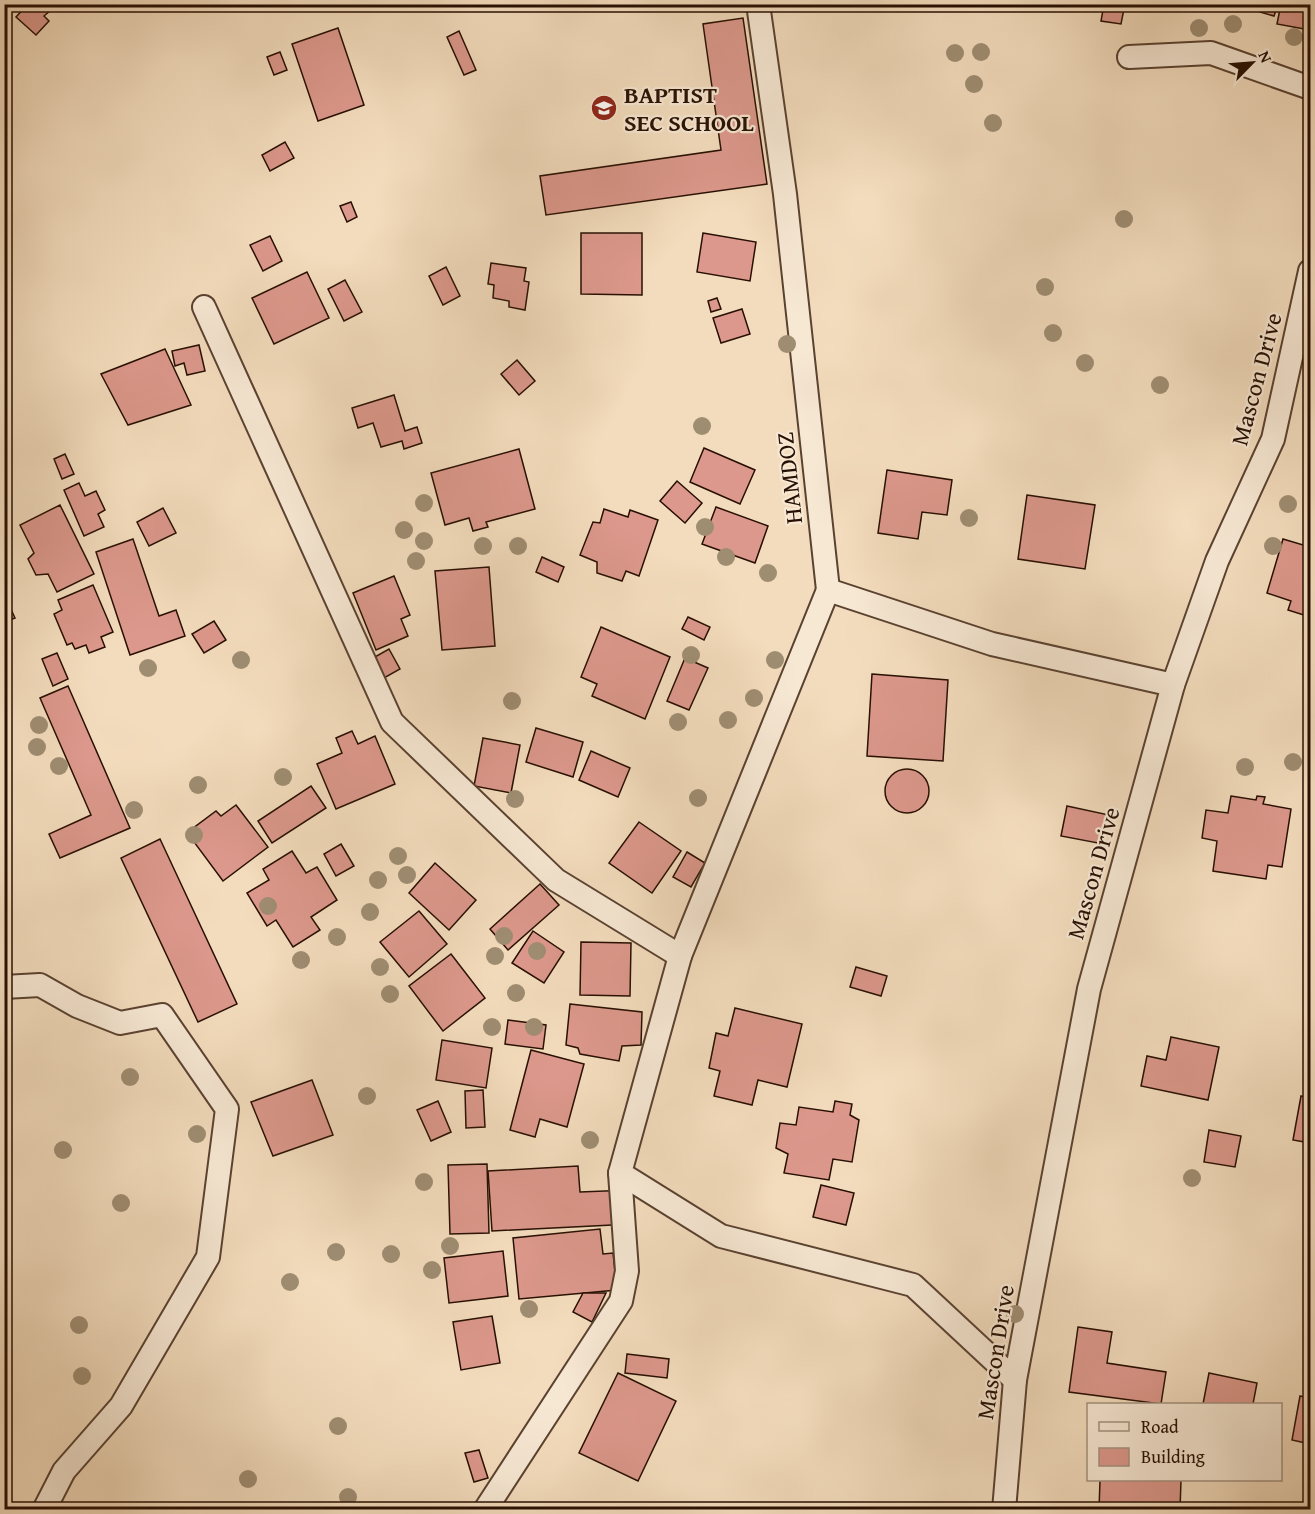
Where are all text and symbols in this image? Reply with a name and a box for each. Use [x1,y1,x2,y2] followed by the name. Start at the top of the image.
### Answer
[1222,33,1282,93] north arrow
[1252,47,1279,67] text: N
[624,77,754,140] place label: BAPTIST SEC SCHOOL
[589,93,619,123] school or university icon: BAPTIST SEC SCHOOL
[1221,309,1291,449] street label: Mascon Drive
[767,430,811,526] street label: HAMDOZ
[1057,803,1129,943] street label: Mascon Drive
[967,1282,1023,1422] street label: Mascon Drive
[1087,1403,1282,1481] legend
[1141,1413,1179,1440] text: Road
[1141,1443,1205,1470] text: Building

